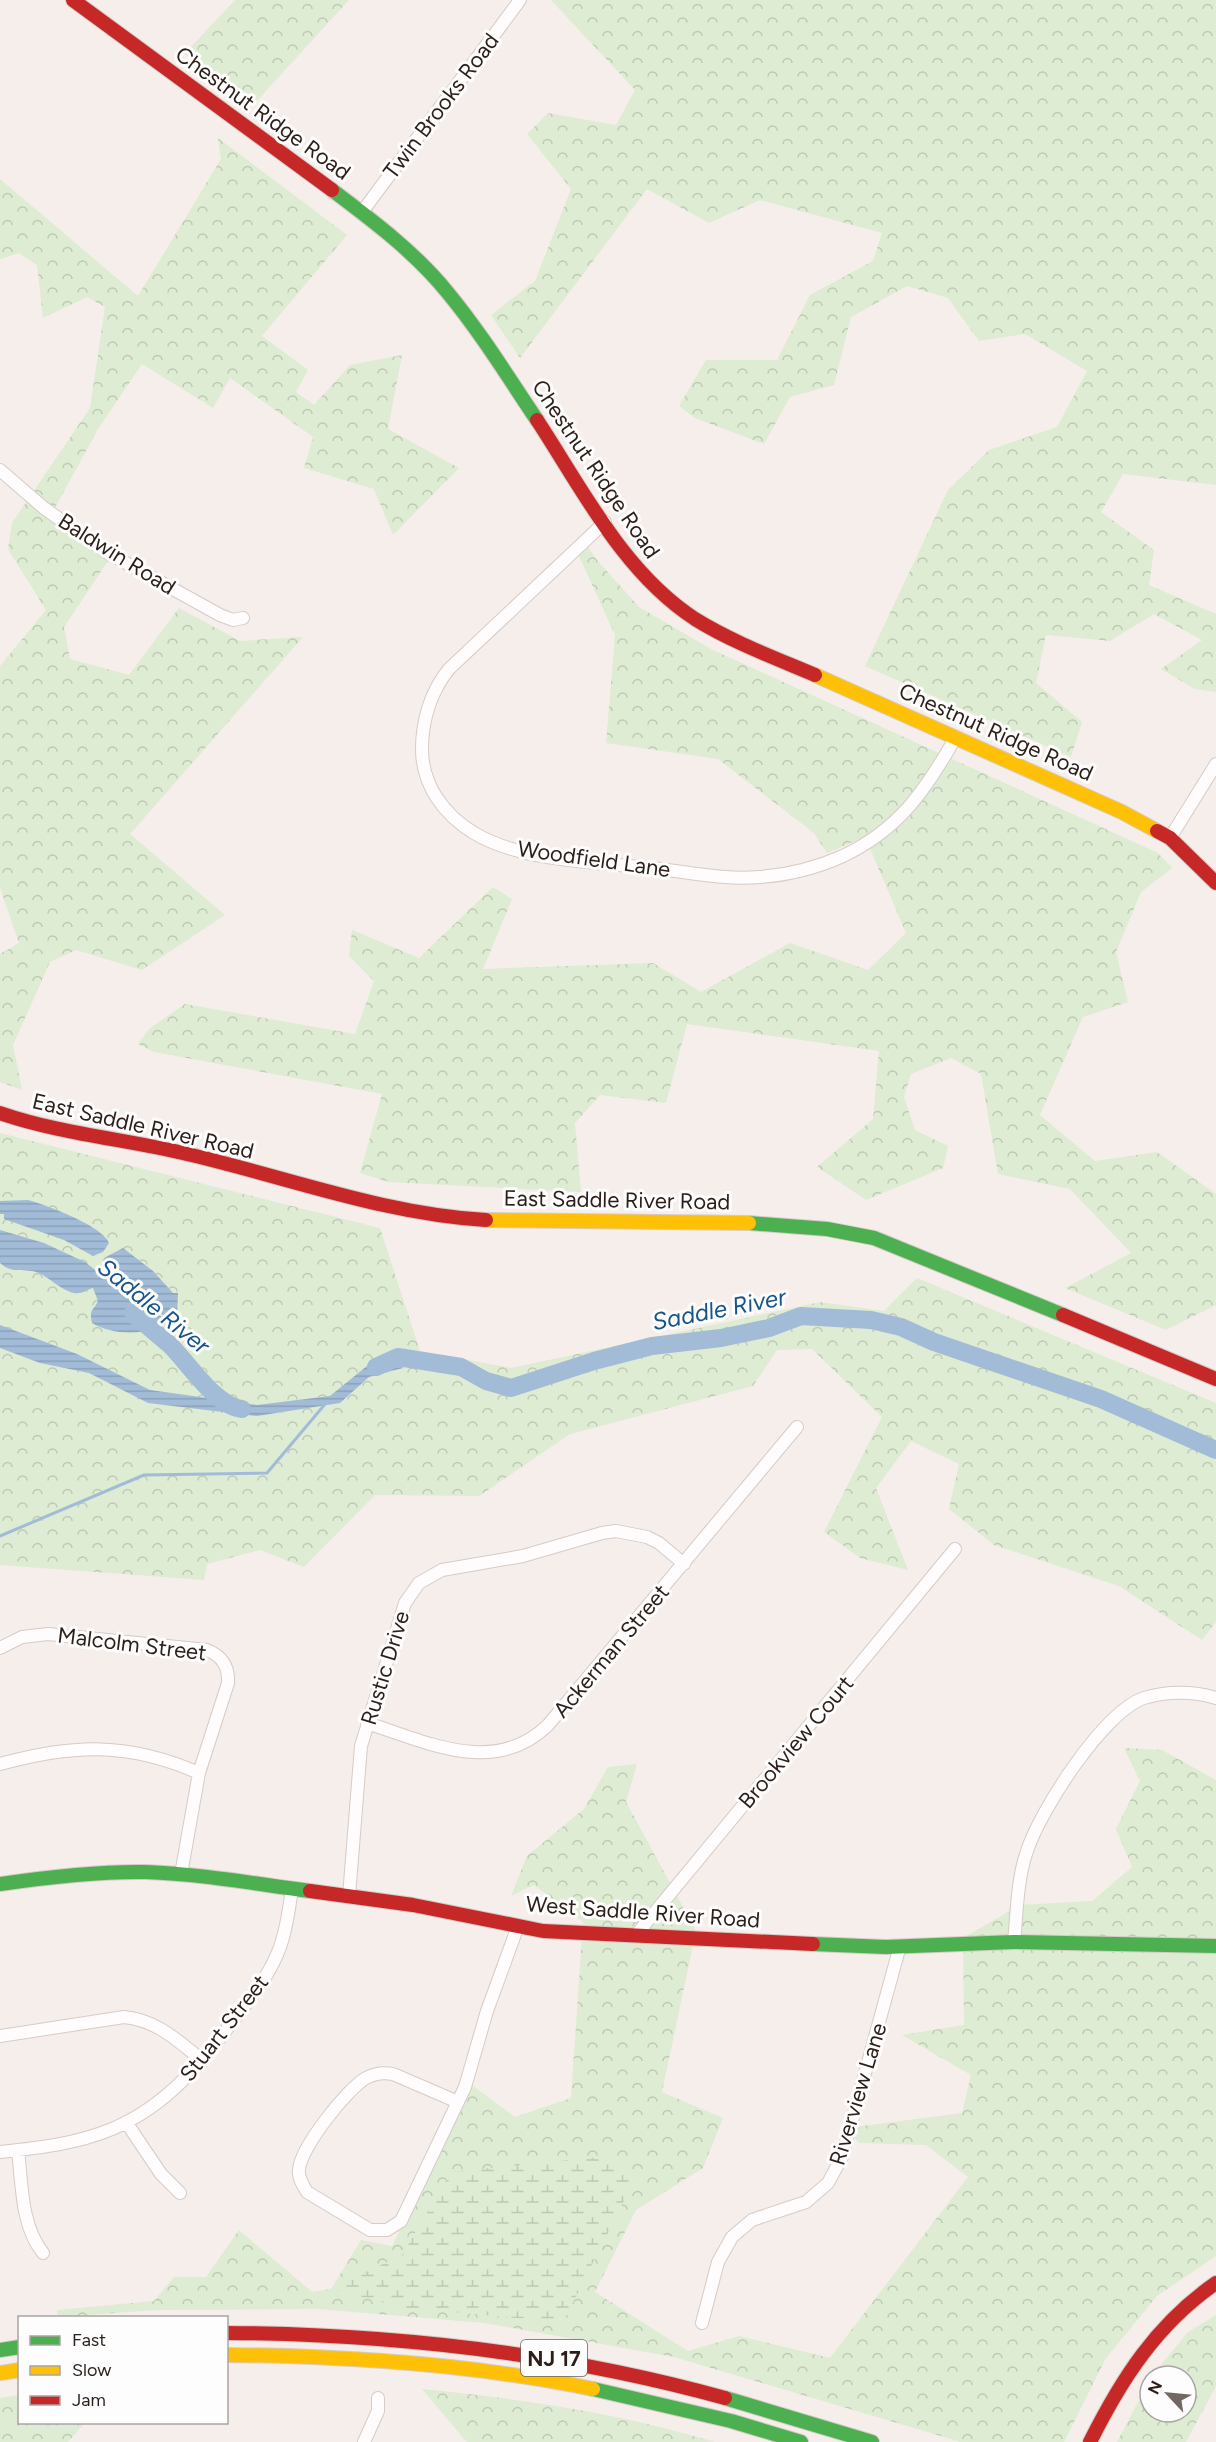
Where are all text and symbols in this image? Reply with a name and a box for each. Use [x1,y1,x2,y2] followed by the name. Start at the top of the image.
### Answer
[377,28,505,184] street label: Twin Brooks Road
[170,40,356,186] street label: Chestnut Ridge Road
[526,374,666,564] street label: Chestnut Ridge Road
[53,507,181,601] street label: Baldwin Road
[895,677,1097,787] street label: Chestnut Ridge Road
[516,835,672,883] street label: Woodfield Lane
[30,1087,256,1165] street label: East Saddle River Road
[503,1185,731,1215] street label: East Saddle River Road
[92,1252,216,1360] water label: Saddle River
[650,1282,789,1336] water label: Saddle River
[547,1579,675,1723] street label: Ackerman Street
[355,1608,415,1728] street label: Rustic Drive
[56,1621,208,1667] street label: Malcolm Street
[733,1670,859,1814] street label: Brookview Court
[525,1890,761,1934] street label: West Saddle River Road
[174,1969,274,2087] street label: Stuart Street
[824,2020,892,2168] street label: Riverview Lane
[18,2316,228,2424] legend
[72,2329,106,2351] text: Fast
[521,2340,587,2376] road number: NJ 17
[72,2359,111,2381] text: Slow
[1138,2364,1198,2424] north arrow
[1144,2378,1166,2397] text: N
[72,2389,106,2411] text: Jam

